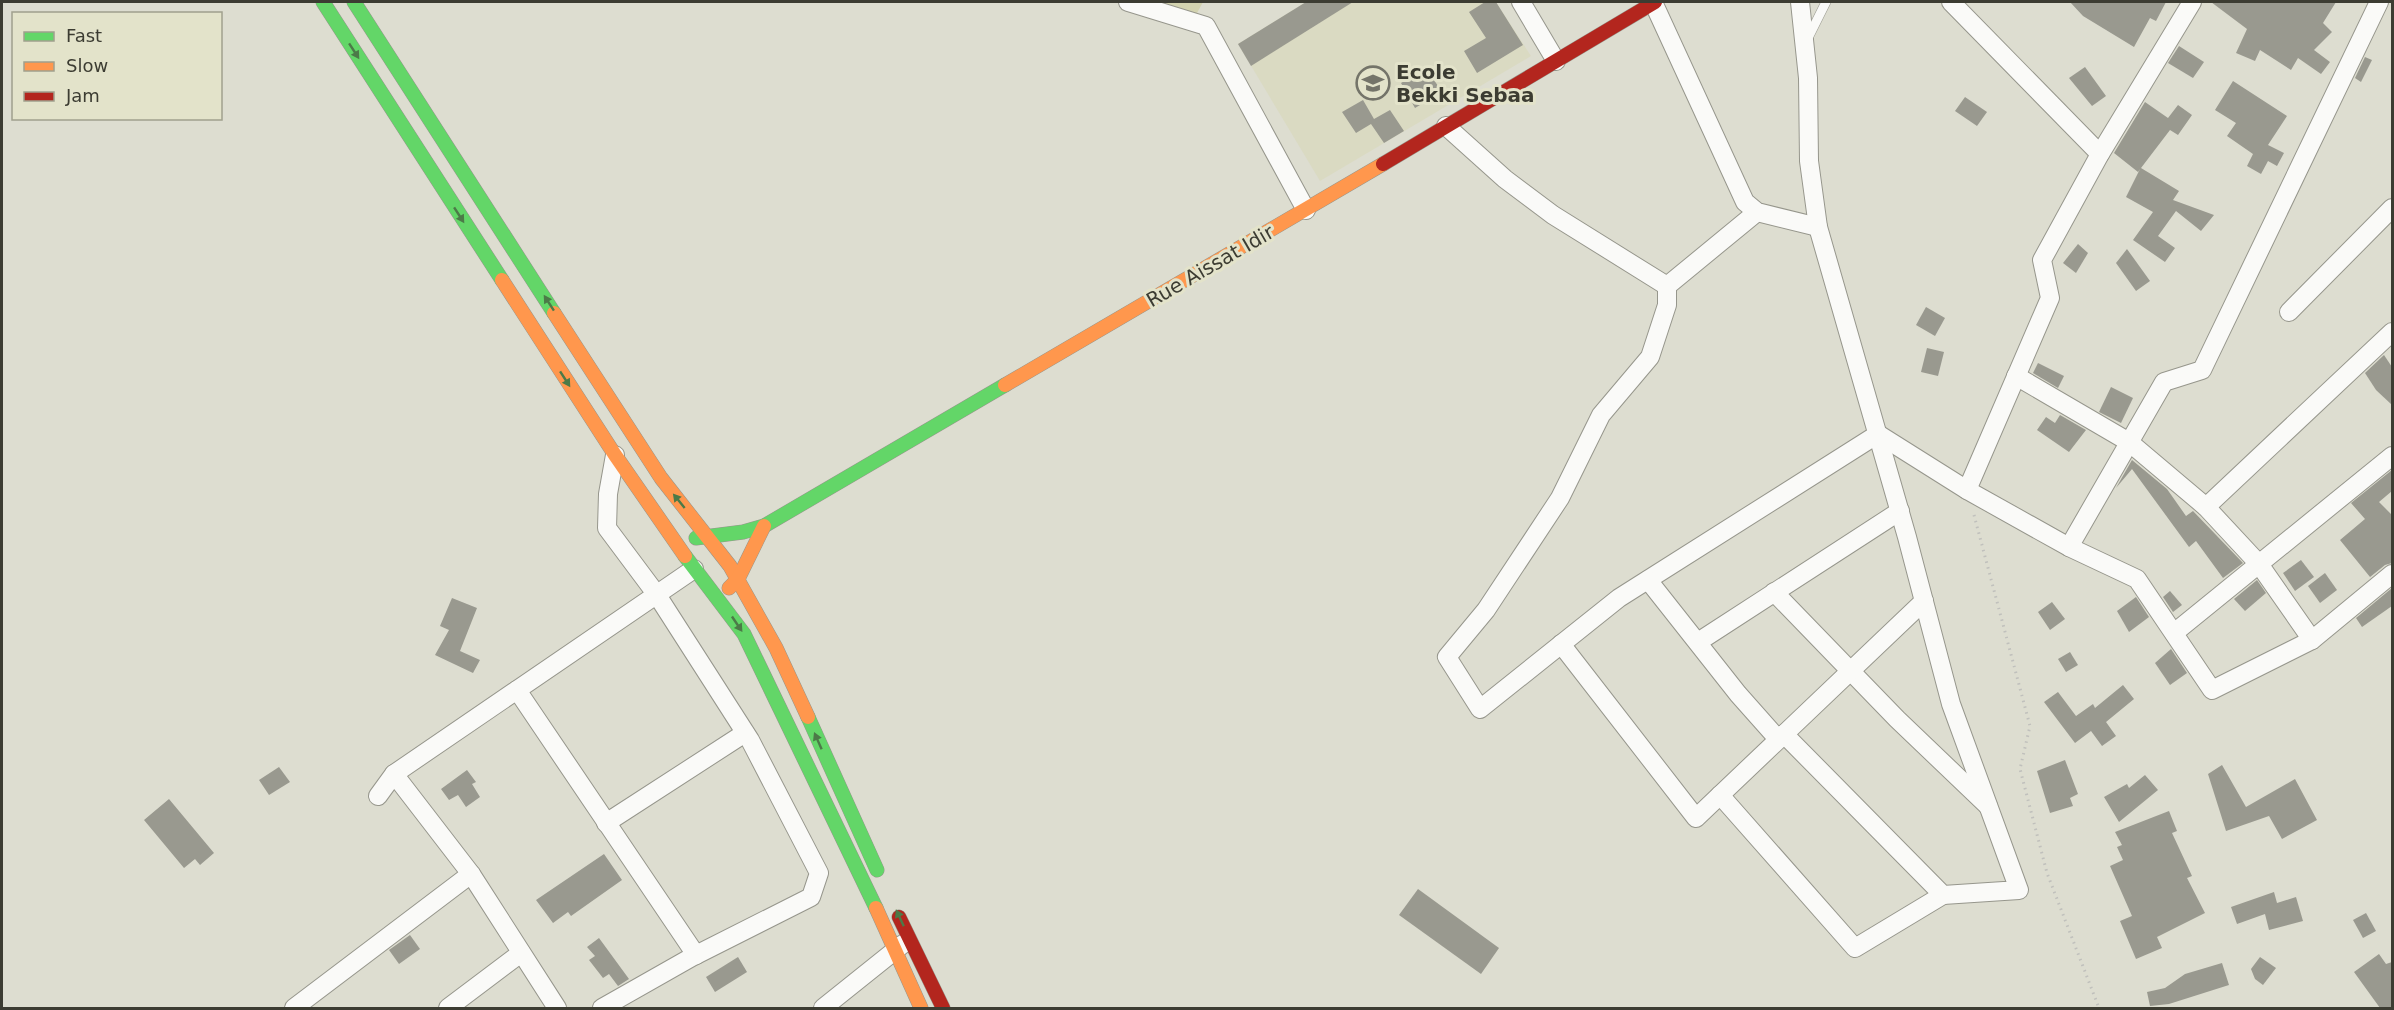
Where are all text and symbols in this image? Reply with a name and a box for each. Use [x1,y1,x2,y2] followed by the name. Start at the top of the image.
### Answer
[12,12,222,120] legend
[66,25,102,46] text: Fast
[348,43,359,59] one-way arrow
[66,55,108,76] text: Slow
[1396,60,1535,107] place label: Ecole Bekki Sebaa
[1355,65,1391,101] school or university icon: Ecole Bekki Sebaa
[65,85,100,106] text: Jam
[454,207,465,223] one-way arrow
[1142,219,1279,312] street label: Rue Aissat Idir
[543,295,555,311] one-way arrow
[559,371,570,387] one-way arrow
[672,493,685,509] one-way arrow
[731,616,742,632] one-way arrow
[814,732,823,749] one-way arrow
[895,909,904,926] one-way arrow

